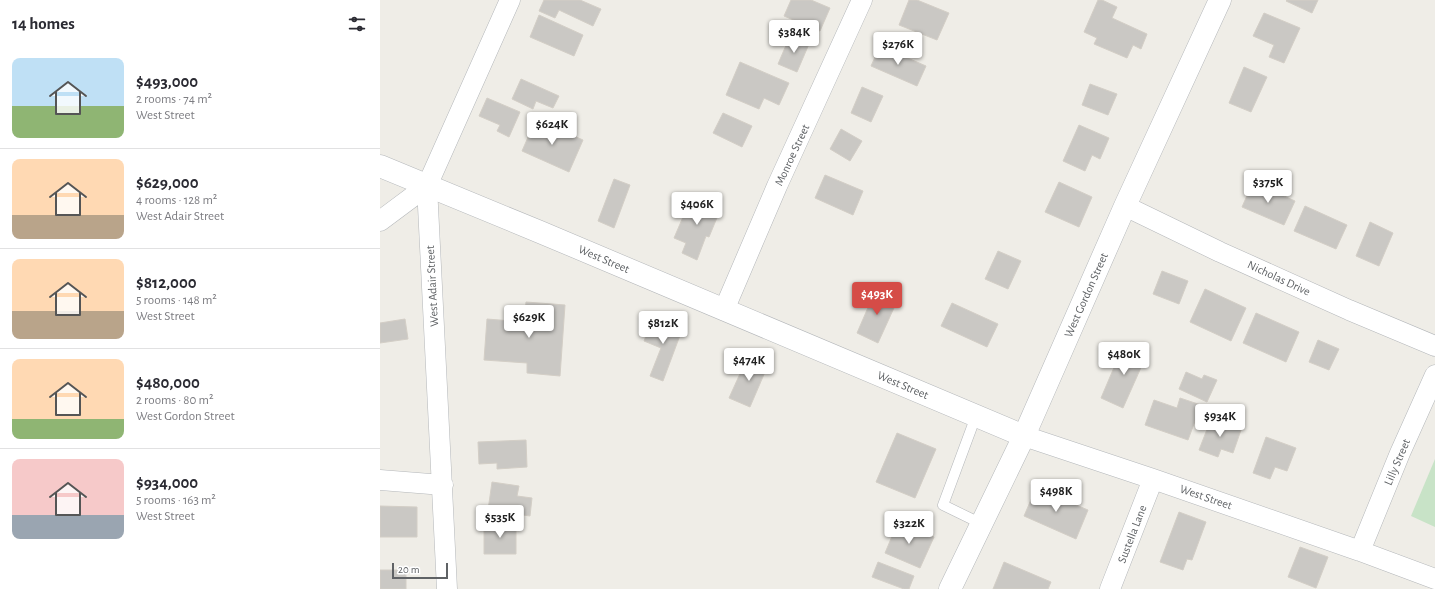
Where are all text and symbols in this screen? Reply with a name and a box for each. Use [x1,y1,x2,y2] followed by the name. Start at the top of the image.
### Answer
[346,13,368,35] icon: filters
[12,15,75,32] text: 14 homes
[766,20,822,54] pin: $384K
[778,26,810,39] text: $384K
[870,32,926,66] pin: $276K
[882,38,914,51] text: $276K
[136,73,198,90] text: $493,000
[44,74,92,122] icon: home
[136,93,212,106] text: 2 rooms · 74 m²
[136,109,195,122] text: West Street
[524,112,580,146] pin: $624K
[536,118,568,131] text: $624K
[772,122,812,188] street label: Monroe Street
[1240,170,1296,204] pin: $375K
[136,174,199,191] text: $629,000
[44,175,92,223] icon: home
[1253,176,1283,189] text: $375K
[669,192,725,226] pin: $406K
[136,194,217,207] text: 4 rooms · 128 m²
[680,198,714,211] text: $406K
[136,210,224,223] text: West Adair Street
[577,243,631,275] street label: West Street
[424,245,440,327] street label: West Adair Street
[1062,251,1110,339] street label: West Gordon Street
[1246,258,1312,298] street label: Nicholas Drive
[136,274,197,291] text: $812,000
[44,275,92,323] icon: home
[849,282,905,316] pin: $493K
[861,288,893,301] text: $493K
[136,294,217,307] text: 5 rooms · 148 m²
[501,305,557,339] pin: $629K
[136,310,195,323] text: West Street
[513,311,545,324] text: $629K
[635,311,691,345] pin: $812K
[648,317,678,330] text: $812K
[1096,342,1152,376] pin: $480K
[721,348,777,382] pin: $474K
[1107,348,1141,361] text: $480K
[733,354,765,367] text: $474K
[876,369,930,401] street label: West Street
[136,374,200,391] text: $480,000
[44,375,92,423] icon: home
[136,394,213,407] text: 2 rooms · 80 m²
[1192,404,1248,438] pin: $934K
[136,410,235,423] text: West Gordon Street
[1204,410,1236,423] text: $934K
[1382,437,1413,487] street label: Lilly Street
[136,474,198,491] text: $934,000
[44,475,92,523] icon: home
[1028,479,1084,513] pin: $498K
[1178,483,1234,512] street label: West Street
[1040,485,1072,498] text: $498K
[136,494,216,507] text: 5 rooms · 163 m²
[1115,503,1149,565] street label: Sustella Lane
[472,505,528,539] pin: $535K
[136,510,195,523] text: West Street
[485,511,515,524] text: $535K
[881,511,937,545] pin: $322K
[893,517,925,530] text: $322K
[392,561,448,580] scale bar
[398,564,419,575] text: 20 m

